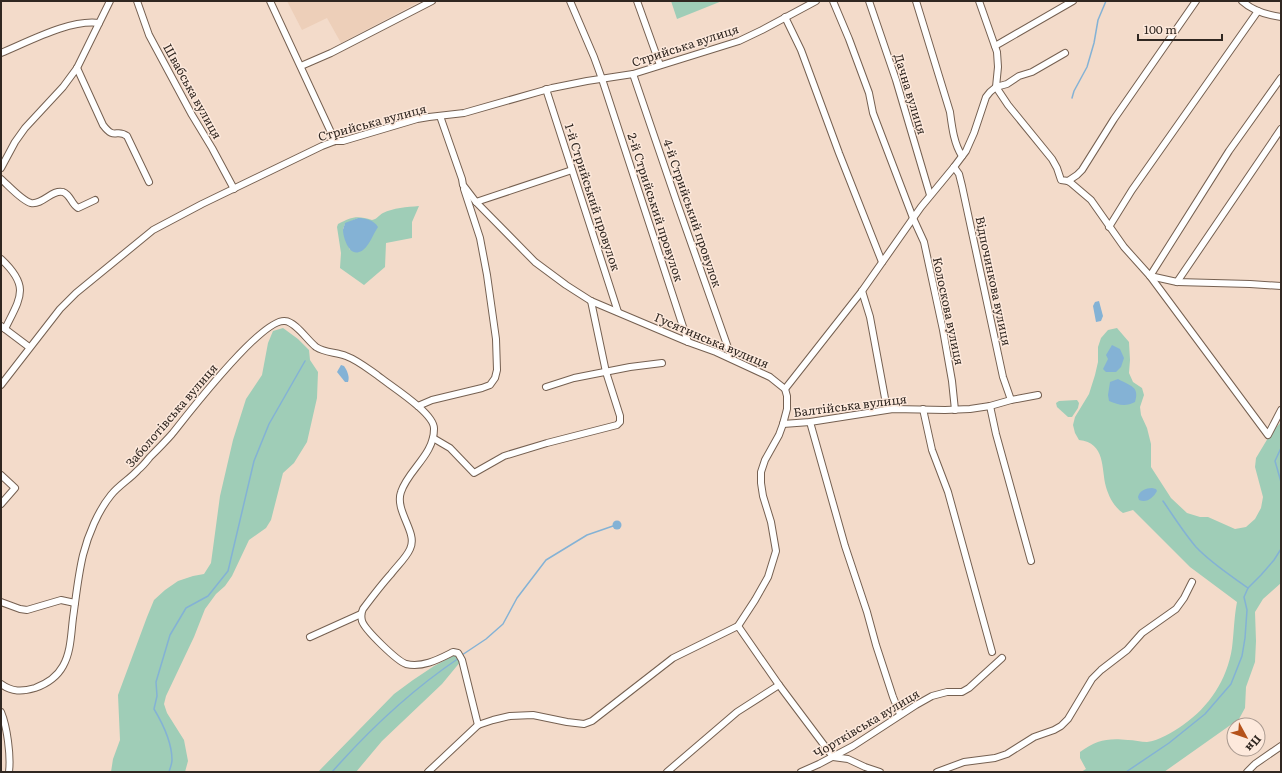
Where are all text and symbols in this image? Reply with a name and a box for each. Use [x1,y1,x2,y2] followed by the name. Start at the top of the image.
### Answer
[1138,16,1222,42] scale bar
[629,19,741,71] street label: Стрийська вулиця
[1144,20,1177,38] text: 100 m
[159,40,227,142] street label: Швабська вулиця
[890,51,932,137] street label: Дачна вулиця
[316,99,428,145] street label: Стрийська вулиця
[561,121,625,273] street label: 1-й Стрийський провулок
[623,130,689,284] street label: 2-й Стрийський провулок
[659,136,727,290] street label: 4-й Стрийський провулок
[971,215,1017,347] street label: Відпочинкова вулиця
[929,255,969,367] street label: Колоскова вулиця
[652,308,772,372] street label: Гусятинська вулиця
[121,359,221,471] street label: Заболотівська вулиця
[792,389,908,421] street label: Балтійська вулиця
[809,684,923,762] street label: Чортківська вулиця
[1226,717,1266,757] north arrow
[1243,732,1266,756] text: Пн

